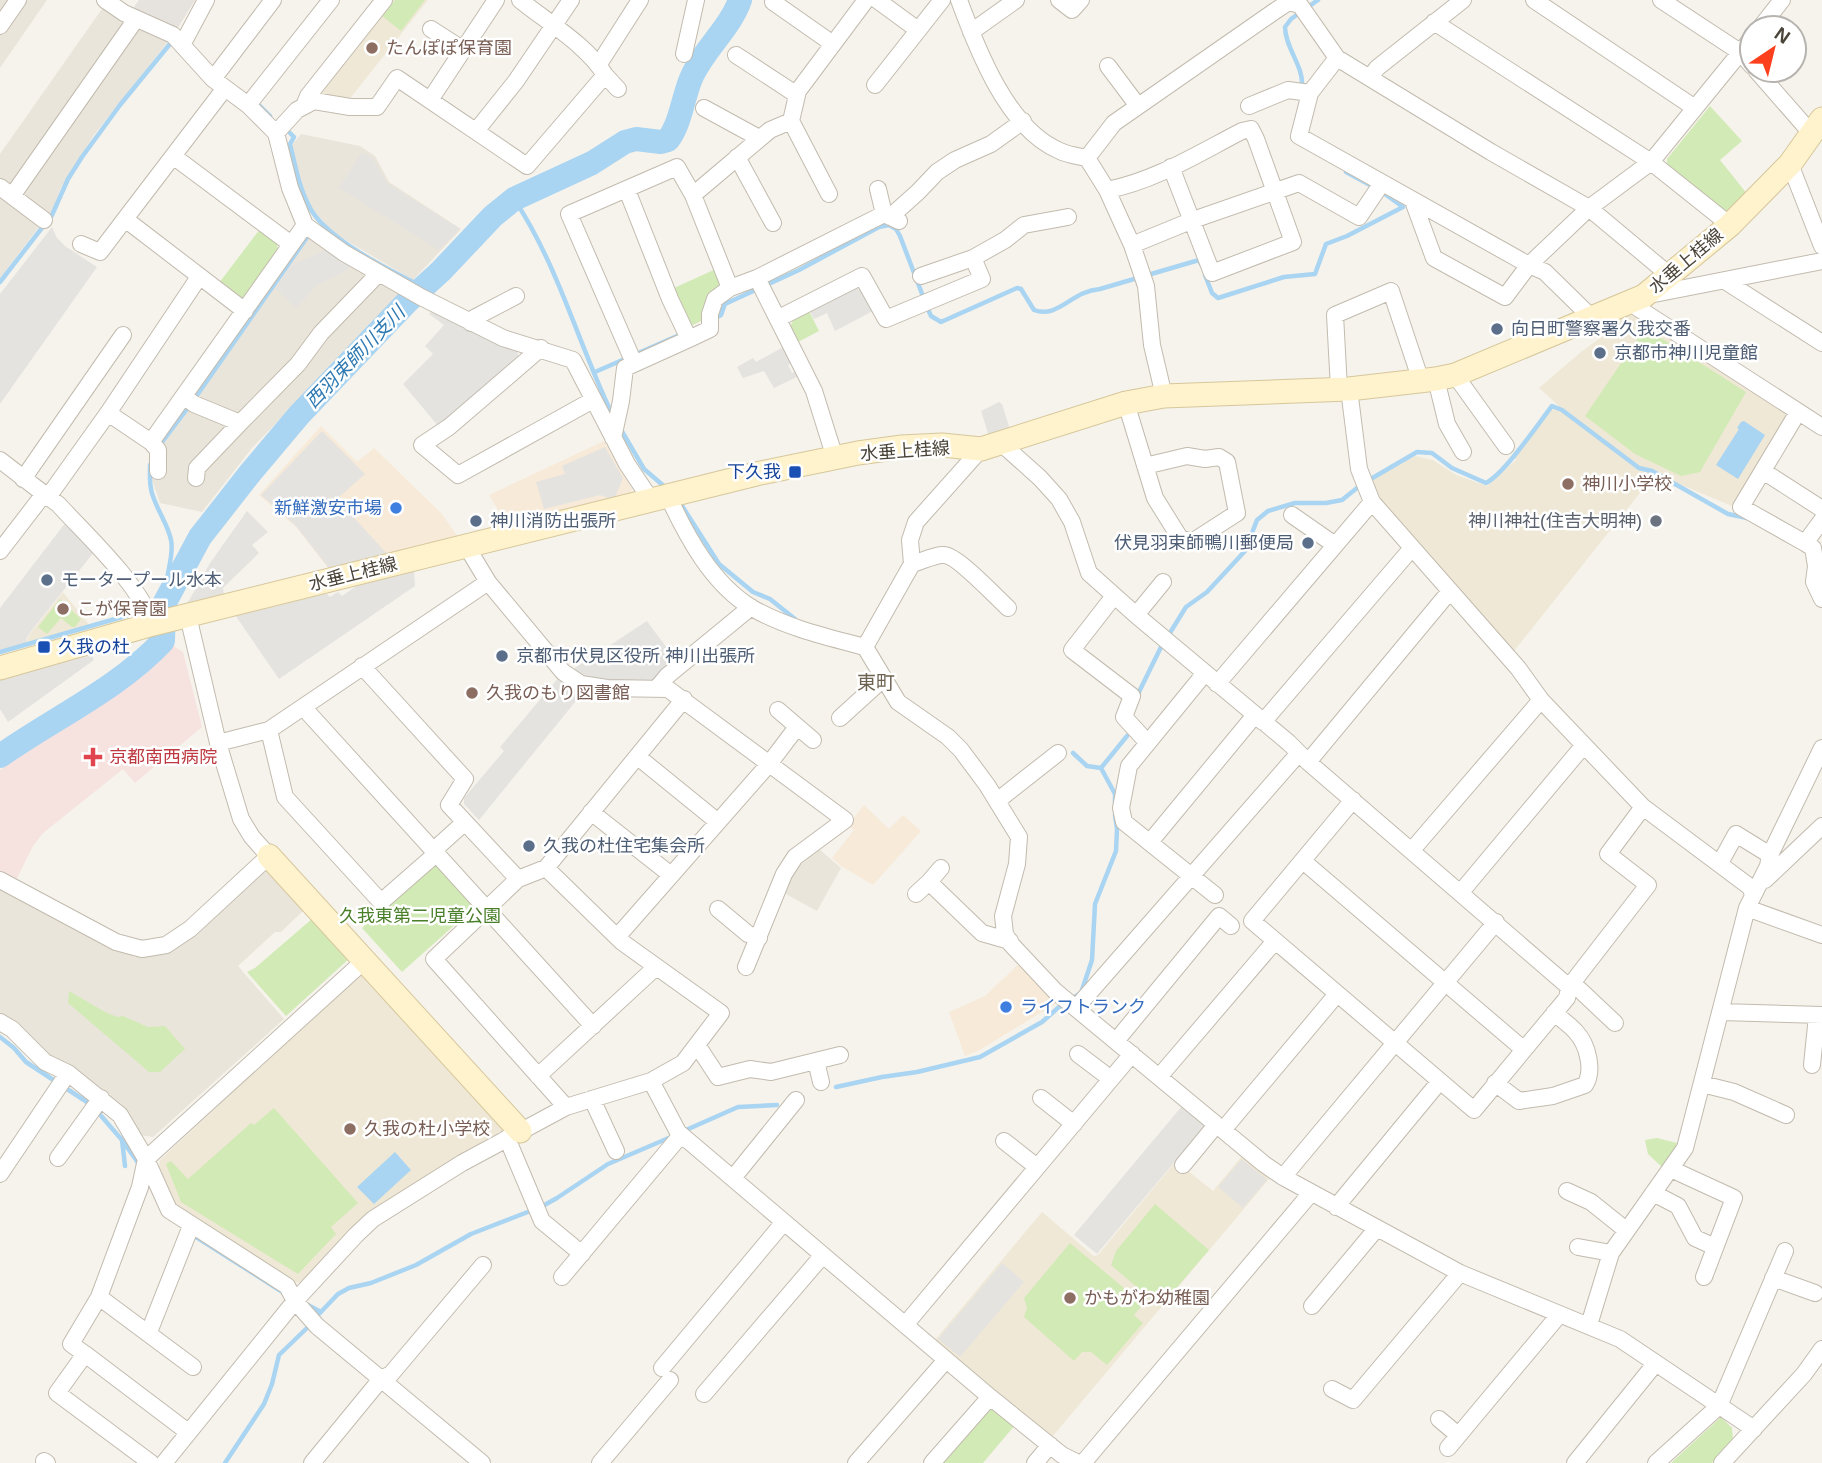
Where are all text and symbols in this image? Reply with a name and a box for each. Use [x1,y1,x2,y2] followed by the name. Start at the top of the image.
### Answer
[1738,14,1808,84] north arrow
[1771,23,1794,48] text: N
[386,38,512,58] place label: たんぽぽ保育園
[364,40,380,56] marker: たんぽぽ保育園
[1645,224,1727,298] street label: 水垂上桂線
[301,300,410,412] water label: 西羽束師川支川
[1511,319,1691,339] place label: 向日町警察署久我交番
[1489,321,1505,337] marker: 向日町警察署久我交番
[1614,343,1758,363] place label: 京都市神川児童館
[1592,345,1608,361] marker: 京都市神川児童館
[859,438,951,464] street label: 水垂上桂線
[727,462,781,482] place label: 下久我
[787,464,803,480] marker: 下久我
[1582,474,1672,494] place label: 神川小学校
[1560,476,1576,492] marker: 神川小学校
[274,498,382,518] place label: 新鮮激安市場
[388,500,404,516] marker: 新鮮激安市場
[490,511,616,531] place label: 神川消防出張所
[1468,511,1642,531] place label: 神川神社(住吉大明神)
[468,513,484,529] marker: 神川消防出張所
[1648,513,1664,529] marker: 神川神社(住吉大明神)
[1114,533,1294,553] place label: 伏見羽束師鴨川郵便局
[1300,535,1316,551] marker: 伏見羽束師鴨川郵便局
[307,553,399,595] street label: 水垂上桂線
[61,570,222,590] place label: モータープール水本
[39,572,55,588] marker: モータープール水本
[77,599,167,619] place label: こが保育園
[55,601,71,617] marker: こが保育園
[58,637,130,657] place label: 久我の杜
[36,639,52,655] marker: 久我の杜
[516,646,755,666] place label: 京都市伏見区役所 神川出張所
[494,648,510,664] marker: 京都市伏見区役所 神川出張所
[857,672,895,693] district label: 東町
[486,683,630,703] place label: 久我のもり図書館
[464,685,480,701] marker: 久我のもり図書館
[83,747,103,767] marker: 京都南西病院
[109,747,217,767] place label: 京都南西病院
[543,836,705,856] place label: 久我の杜住宅集会所
[521,838,537,854] marker: 久我の杜住宅集会所
[339,906,501,926] park label: 久我東第二児童公園
[1020,997,1146,1017] place label: ライフトランク
[998,999,1014,1015] marker: ライフトランク
[364,1119,490,1139] place label: 久我の杜小学校
[342,1121,358,1137] marker: 久我の杜小学校
[1084,1288,1210,1308] place label: かもがわ幼稚園
[1062,1290,1078,1306] marker: かもがわ幼稚園

